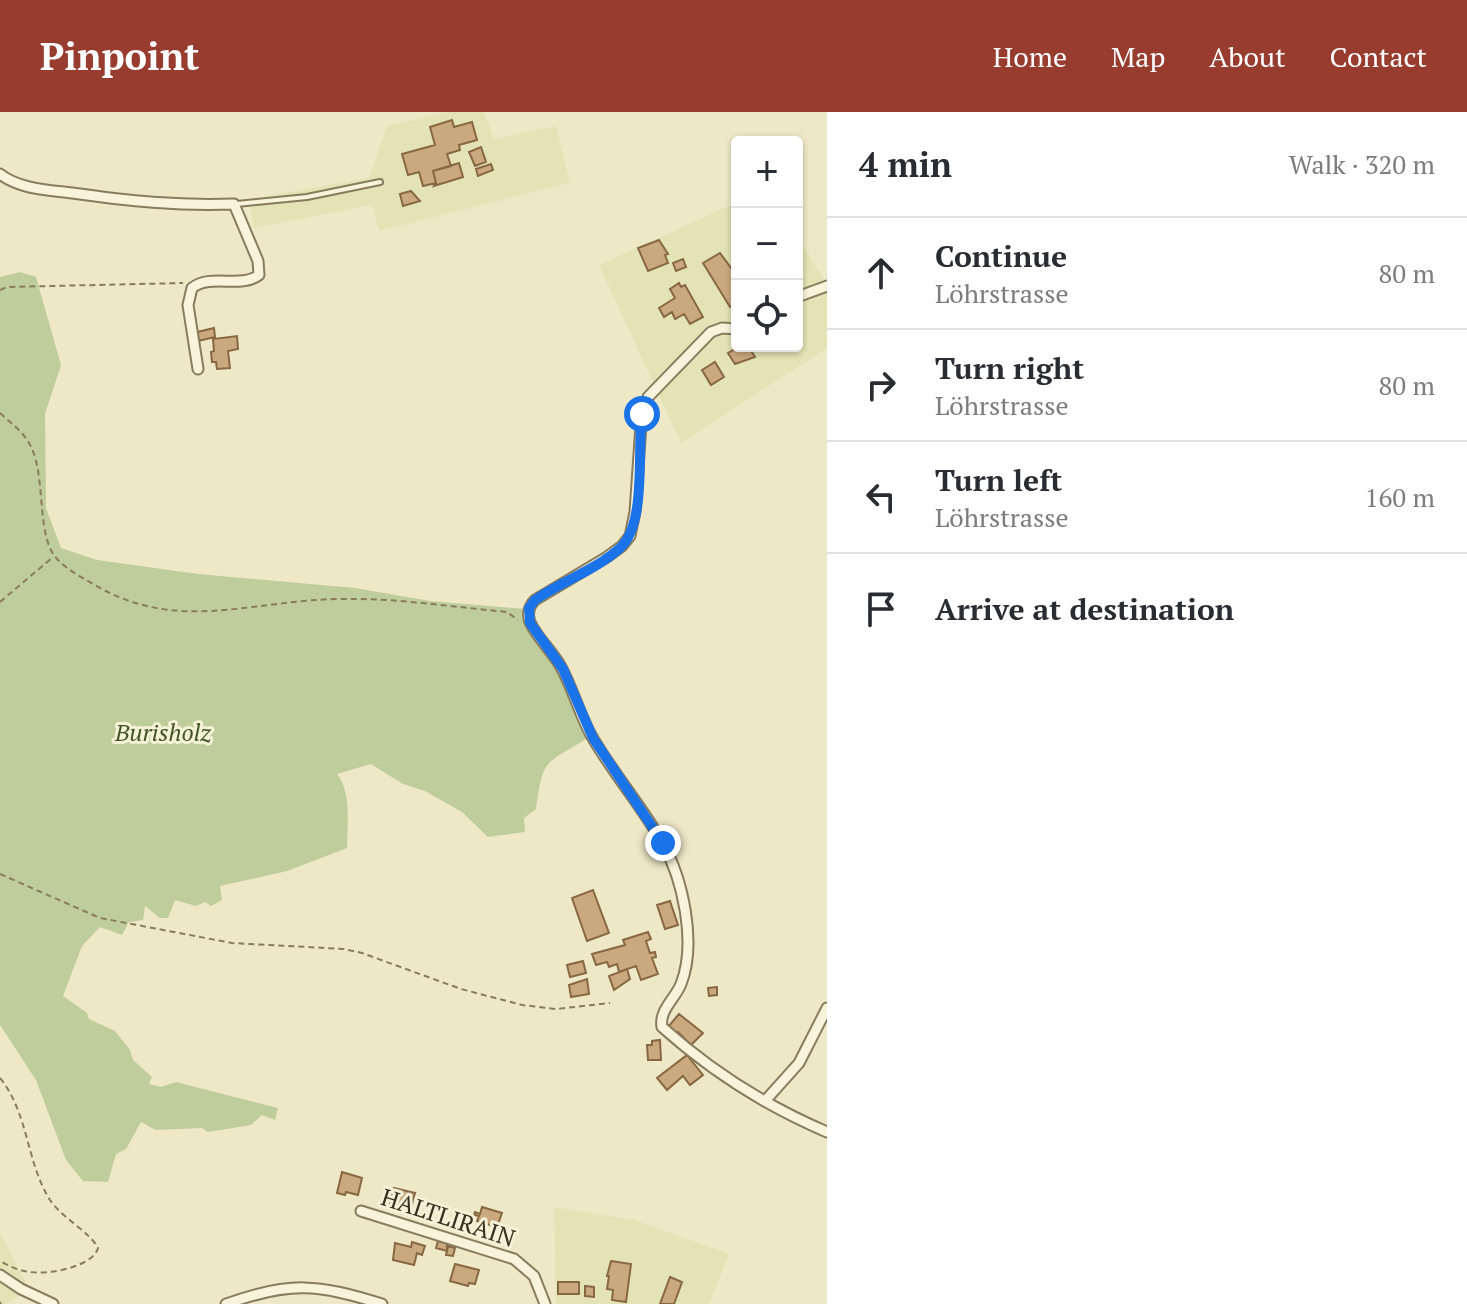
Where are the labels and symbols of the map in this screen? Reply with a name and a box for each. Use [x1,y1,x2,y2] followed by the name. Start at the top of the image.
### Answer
[624,396,660,432] route start
[114,716,211,748] park label: Burisholz
[645,825,681,861] route end
[377,1180,519,1254] street label: HALTLIRAIN

